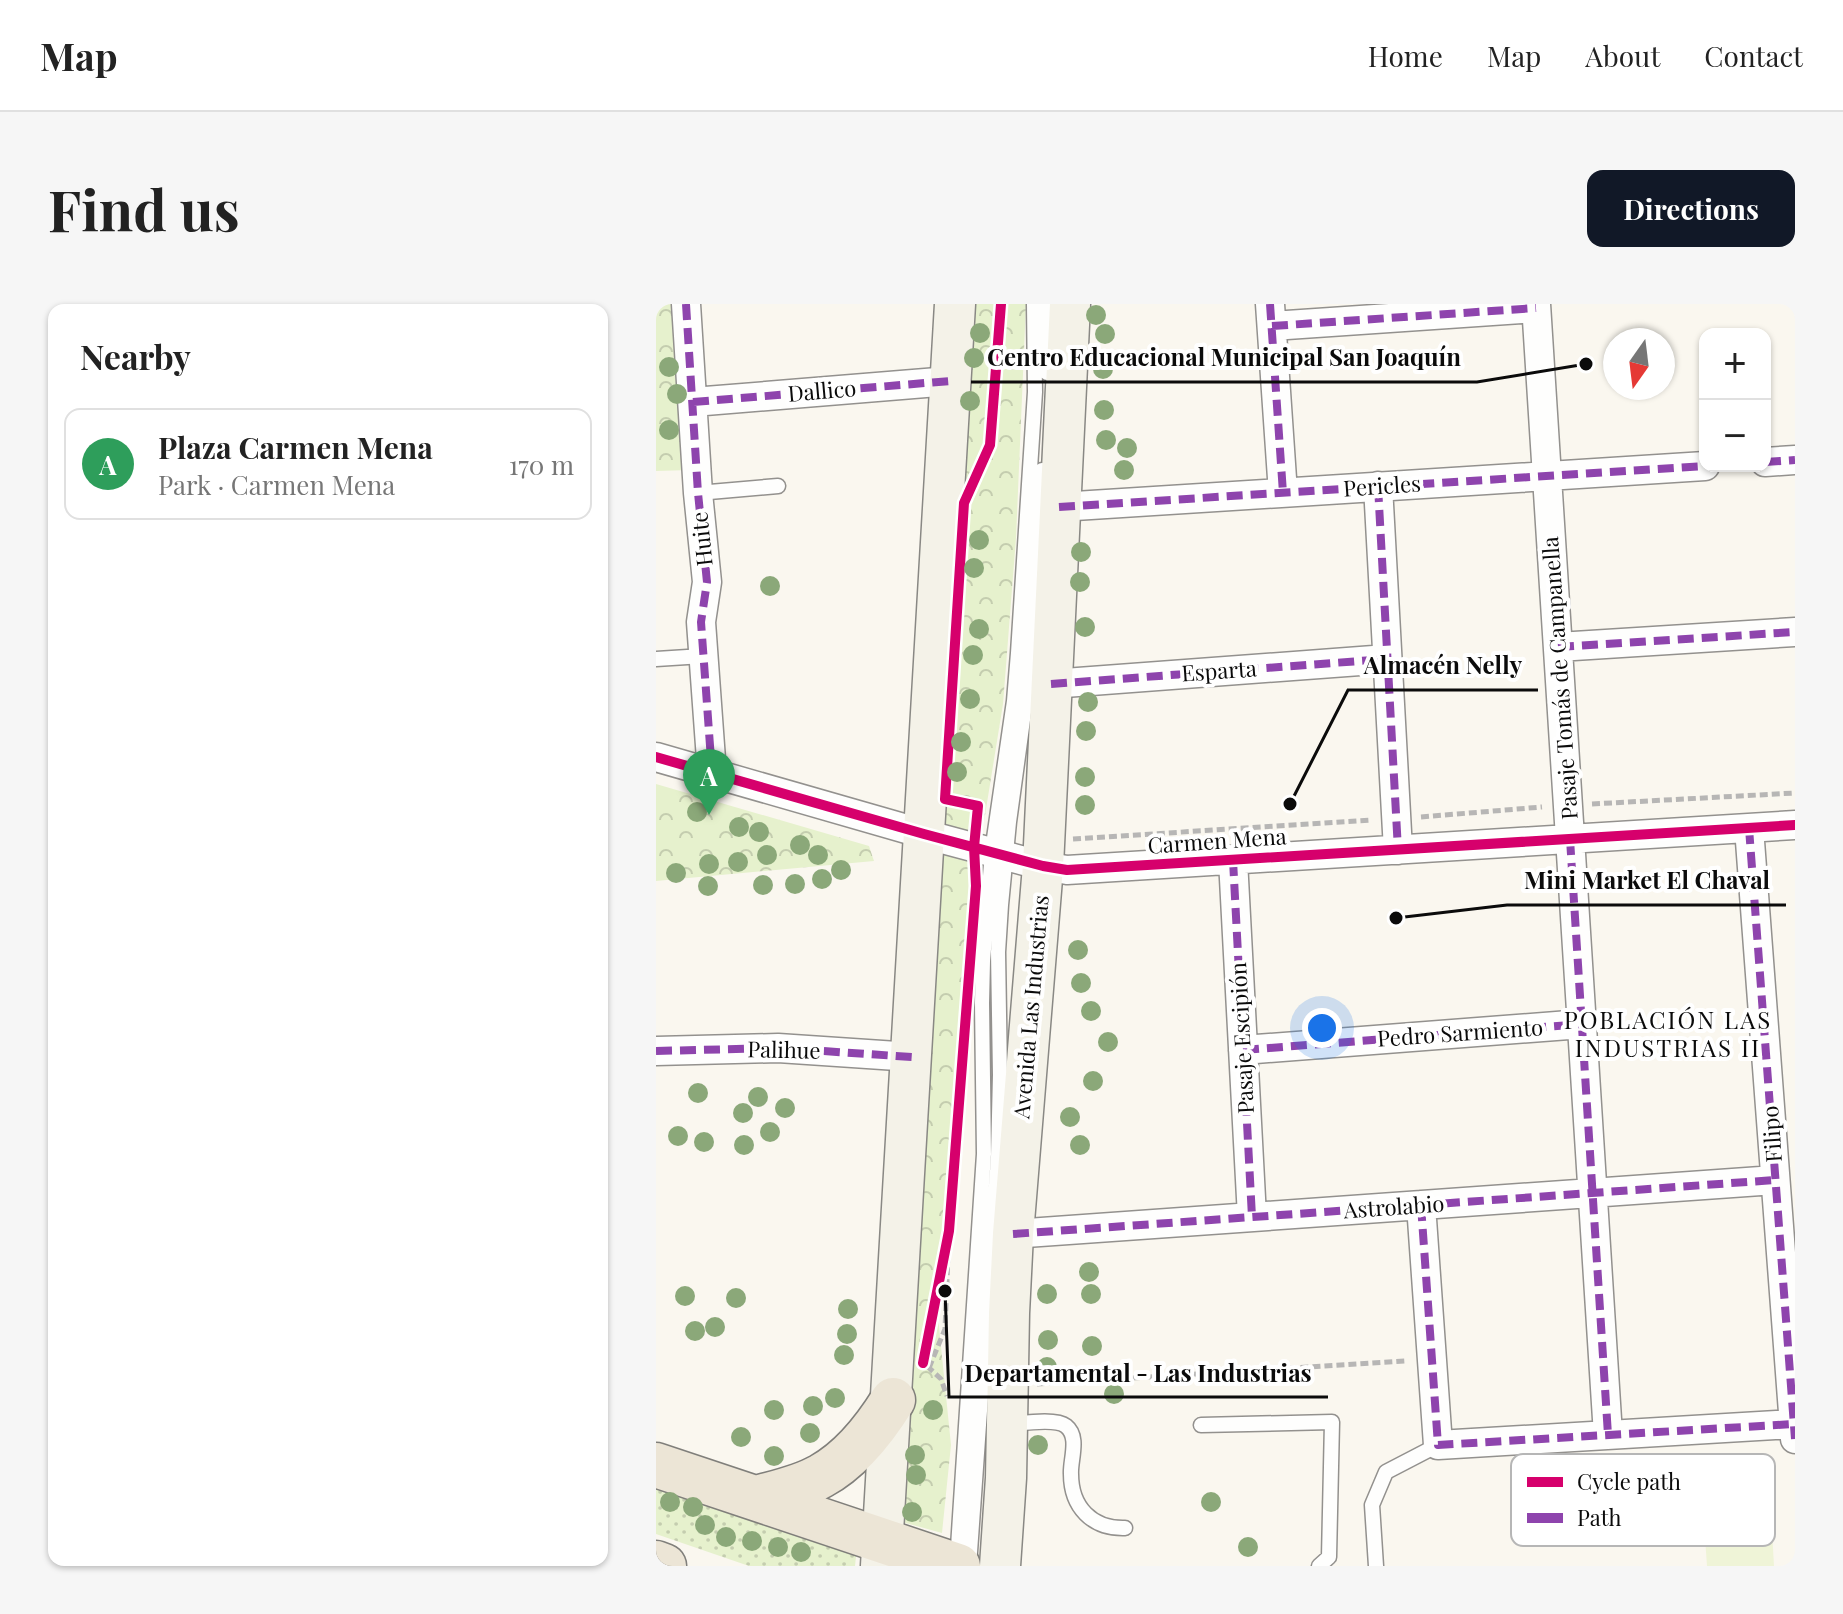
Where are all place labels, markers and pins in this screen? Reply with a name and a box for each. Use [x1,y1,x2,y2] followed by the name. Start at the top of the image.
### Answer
[971,334,1477,382] callout: Centro Educacional Municipal San Joaquín
[1348,642,1538,690] callout: Almacén Nelly
[683,749,735,815] pin: A
[1507,857,1786,905] callout: Mini Market El Chaval
[949,1349,1328,1397] callout: Departamental - Las Industrias

